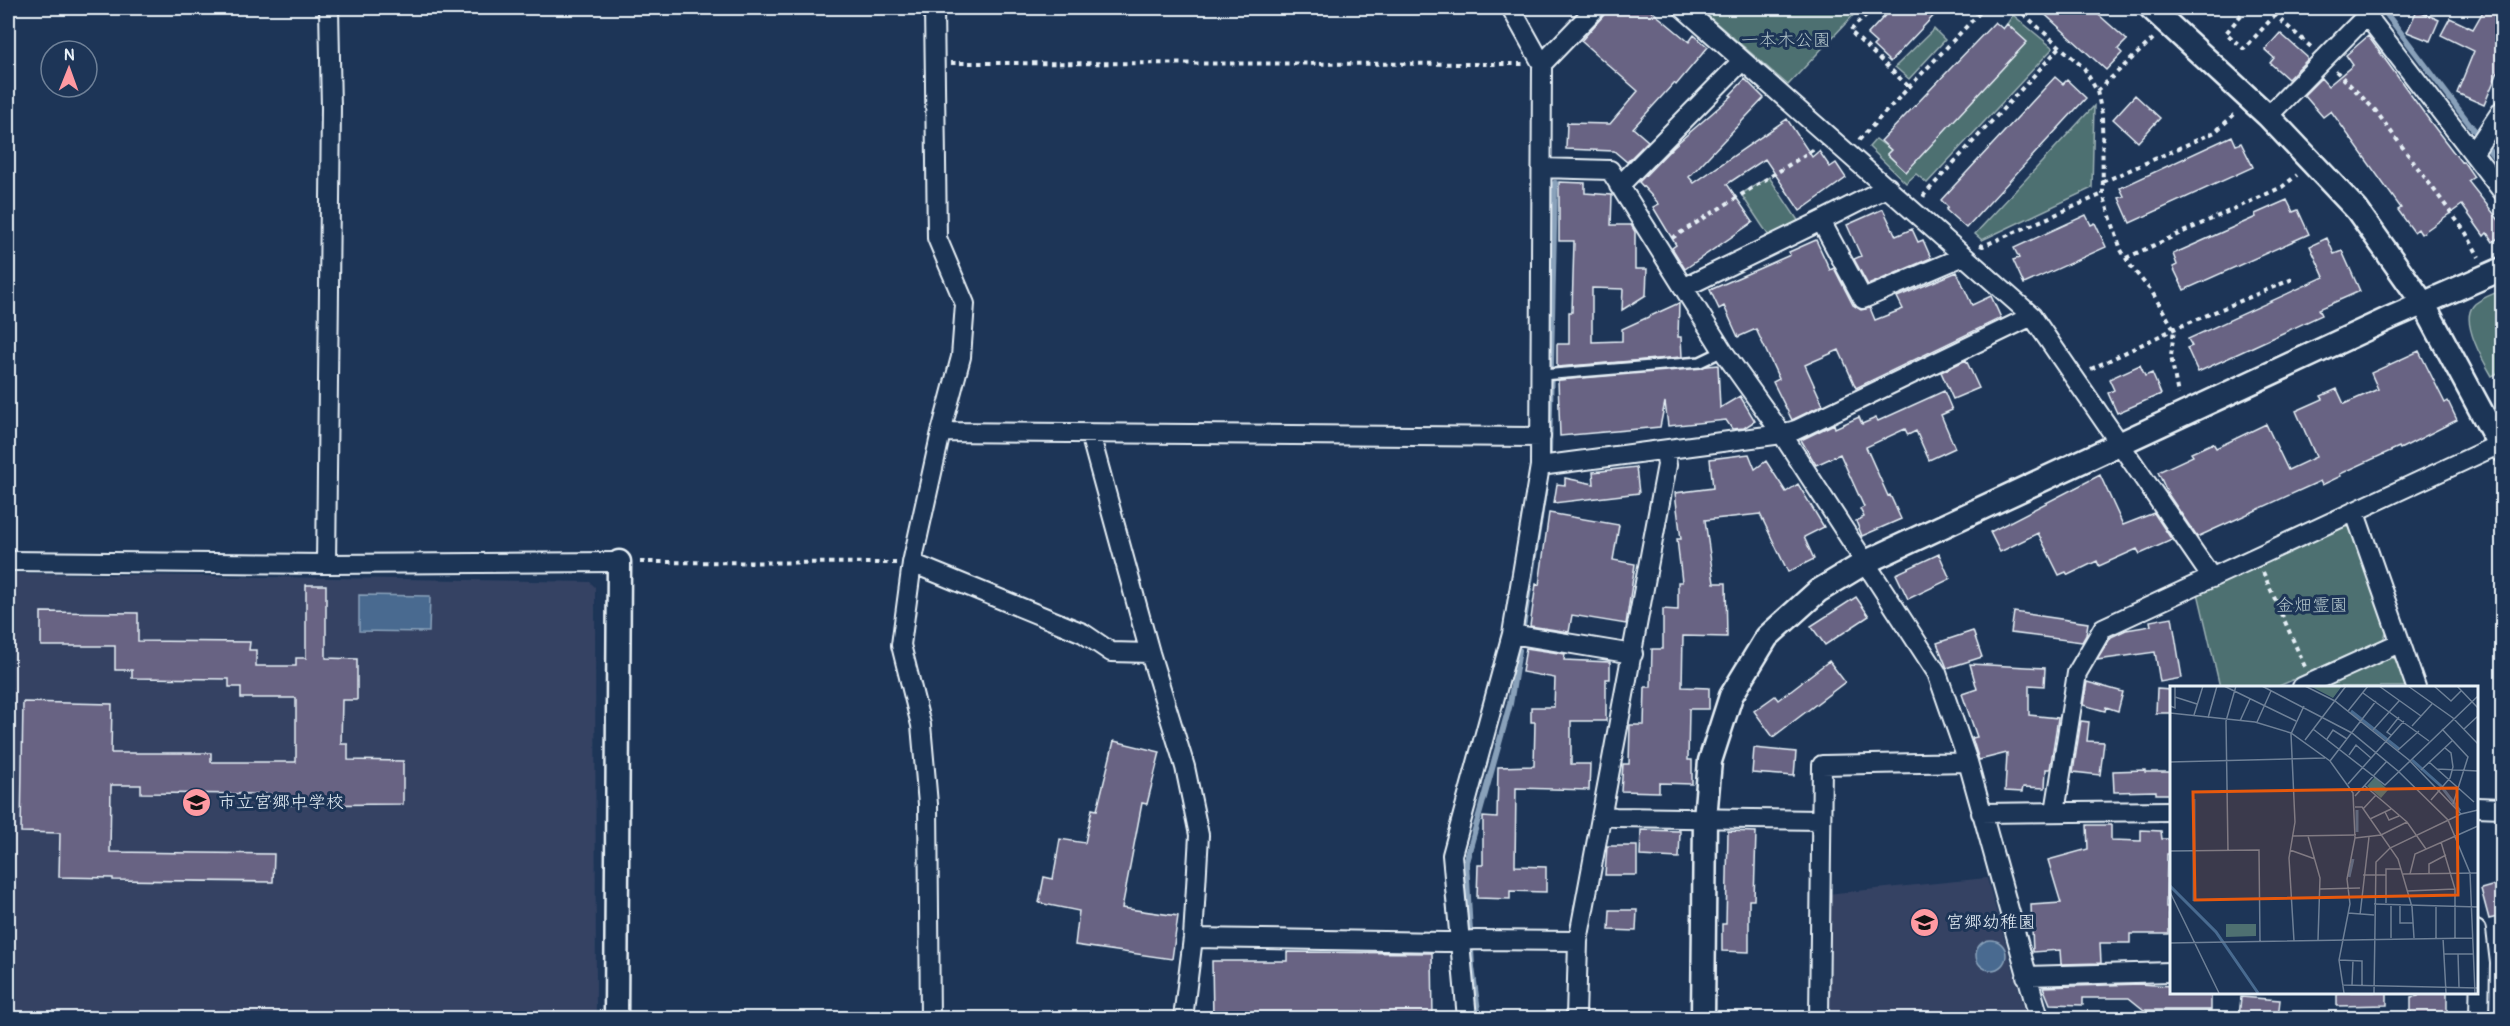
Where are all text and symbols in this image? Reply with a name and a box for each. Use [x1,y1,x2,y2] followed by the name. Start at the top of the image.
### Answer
[1741,29,1831,52] park label: 一本木公園
[39,39,99,99] north arrow
[64,45,75,65] text: N
[2276,594,2348,617] park label: 金畑霊園
[2170,686,2477,993] inset map
[181,786,213,818] school or university icon: 市立宮郷中学校
[218,791,344,814] place label: 市立宮郷中学校
[1909,906,1941,938] school or university icon: 宮郷幼稚園
[1946,911,2036,934] place label: 宮郷幼稚園

